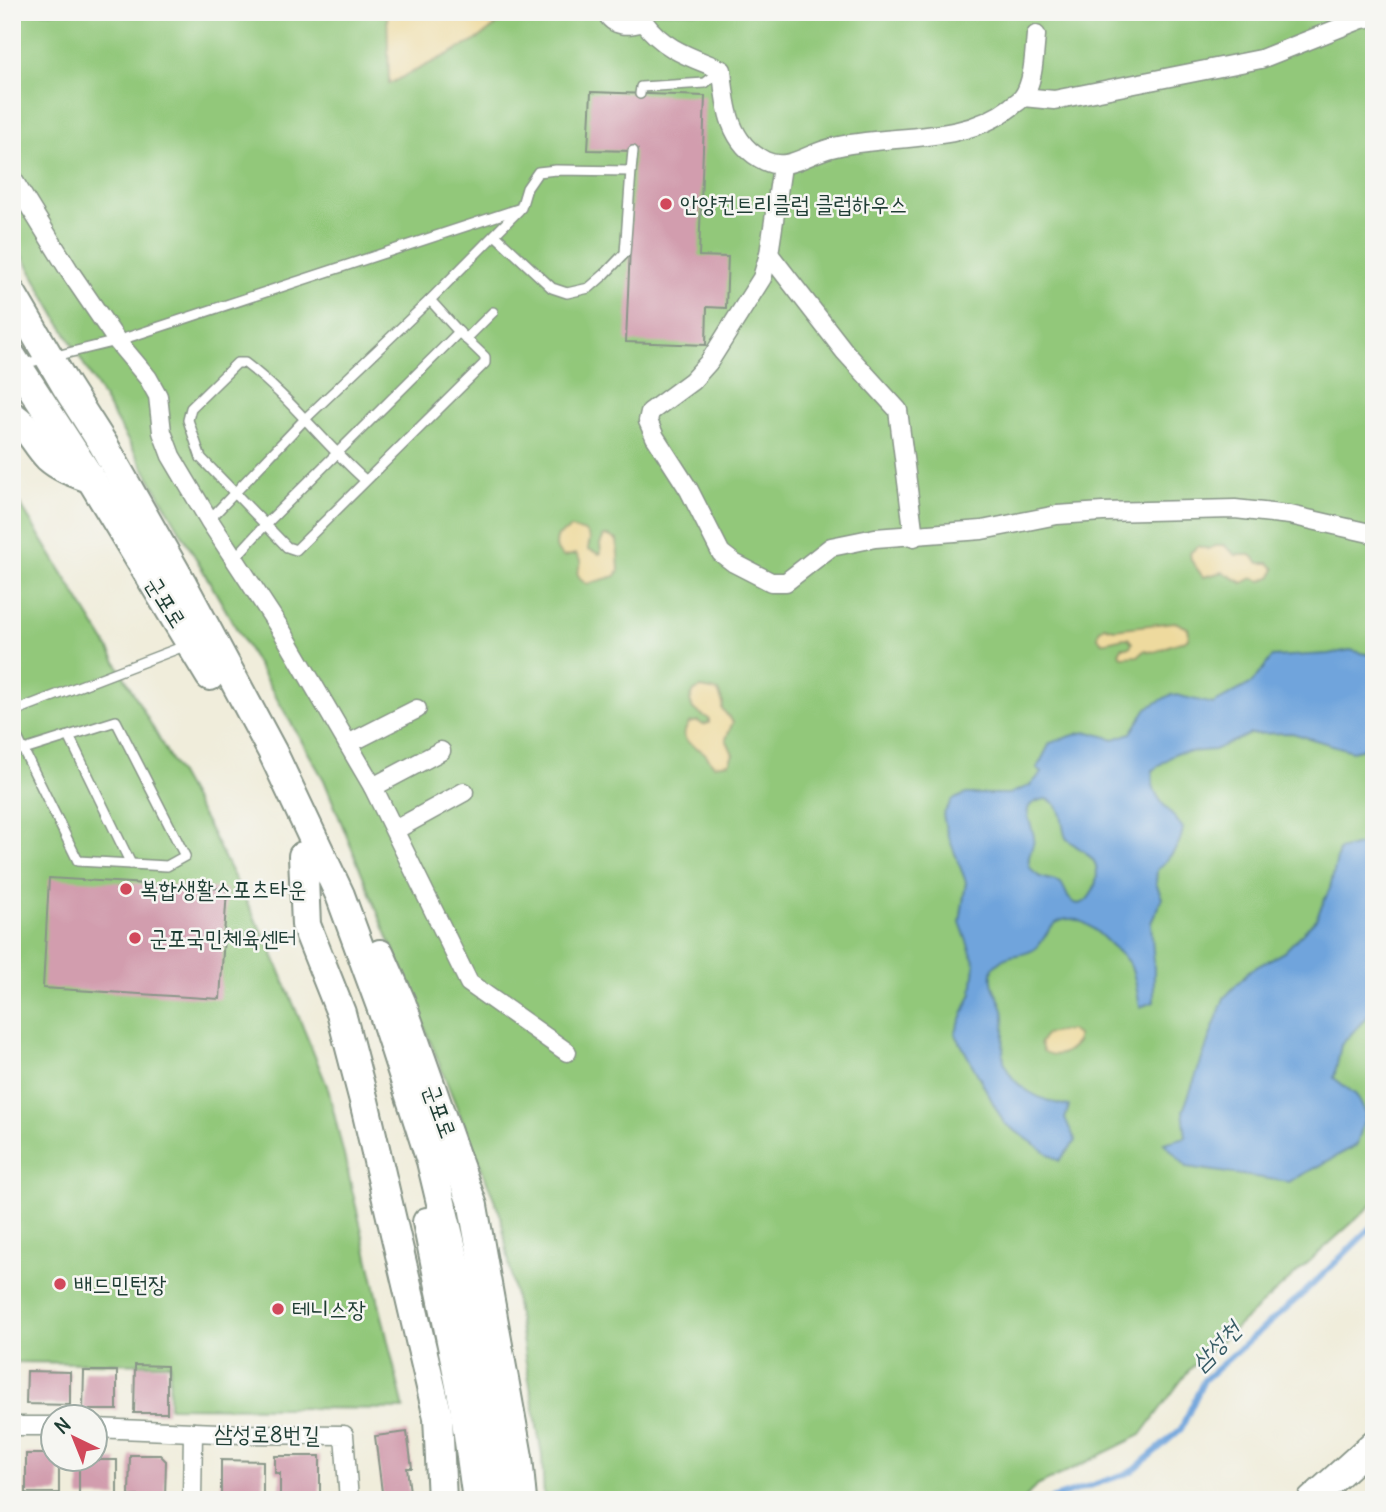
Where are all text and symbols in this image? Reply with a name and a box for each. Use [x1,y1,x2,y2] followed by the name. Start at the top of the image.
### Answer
[680,189,908,218] place label: 안양컨트리클럽 클럽하우스
[658,196,674,212] marker: 안양컨트리클럽 클럽하우스
[139,571,193,633] street label: 군포로
[140,874,307,903] place label: 복합생활스포츠타운
[118,881,134,897] marker: 복합생활스포츠타운
[149,923,297,952] place label: 군포국민체육센터
[127,930,143,946] marker: 군포국민체육센터
[417,1080,464,1142] street label: 군포로
[74,1269,167,1298] place label: 배드민턴장
[52,1276,68,1292] marker: 배드민턴장
[292,1294,366,1323] place label: 테니스장
[270,1301,286,1317] marker: 테니스장
[1184,1312,1248,1376] water label: 삼성천
[38,1404,108,1474] north arrow
[49,1412,75,1439] text: N
[214,1418,320,1449] street label: 삼성로8번길

